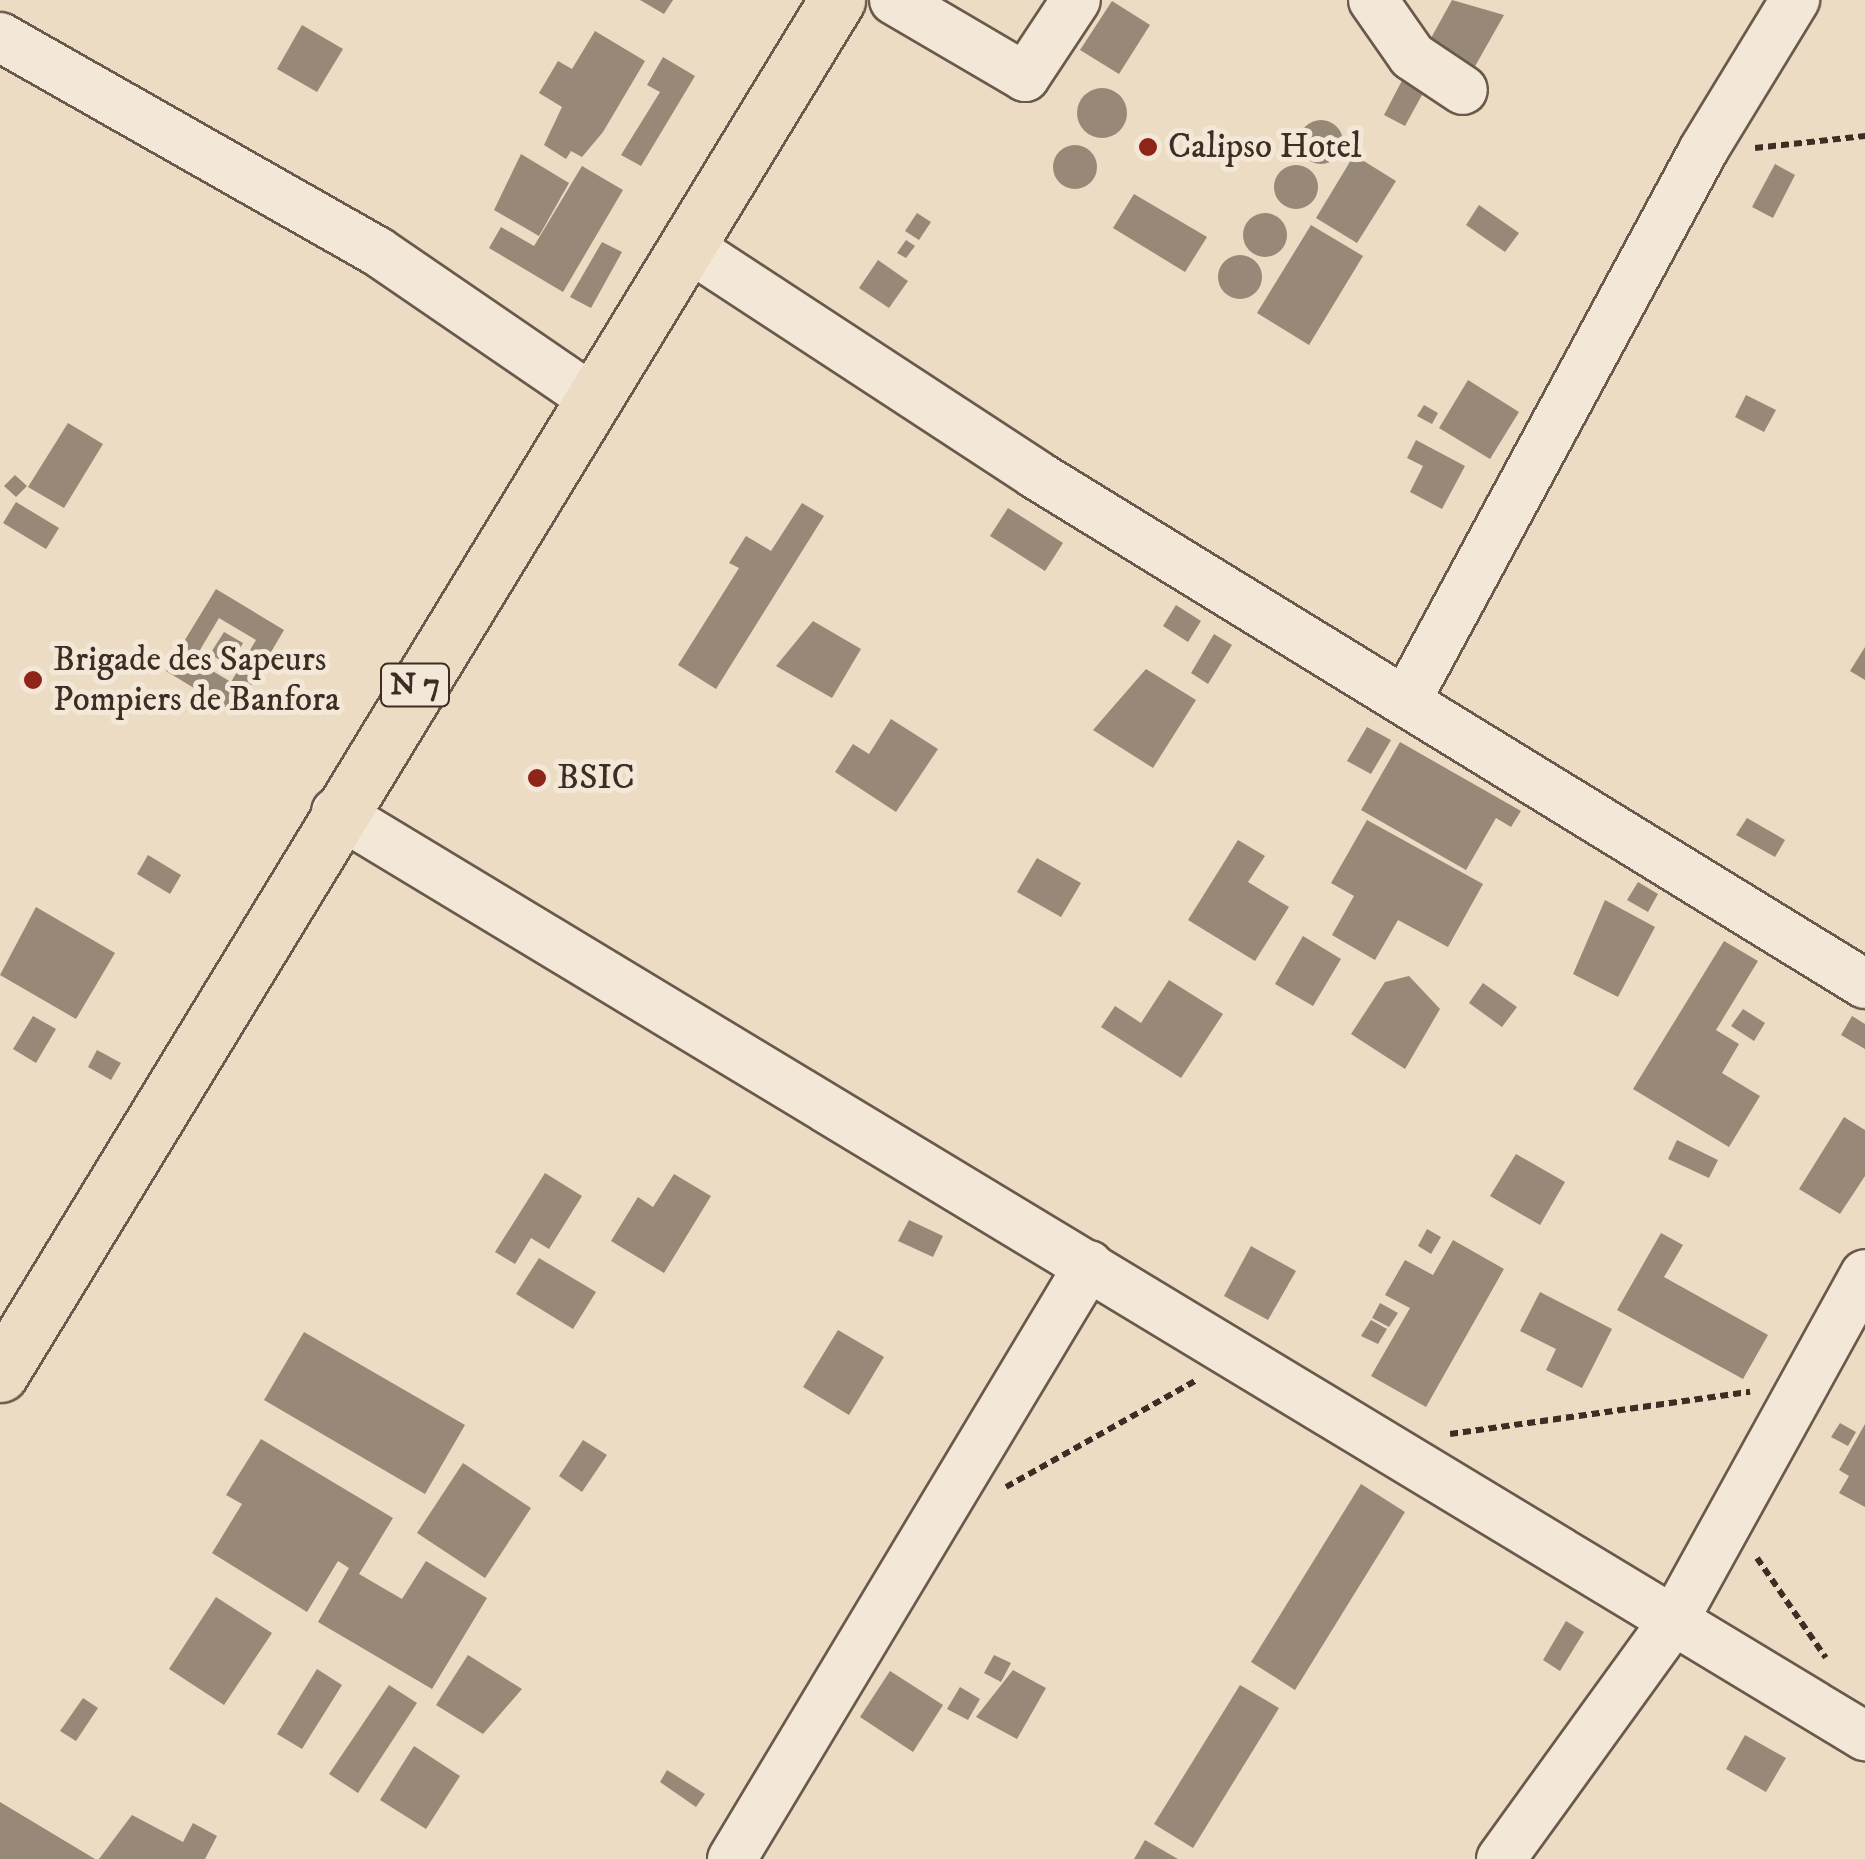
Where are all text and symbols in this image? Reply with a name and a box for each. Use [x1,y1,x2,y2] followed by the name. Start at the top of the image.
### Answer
[1168,126,1362,168] place label: Calipso Hotel
[1137,136,1159,158] marker: Calipso Hotel
[53,639,340,721] place label: Brigade des Sapeurs Pompiers de Banfora
[380,658,450,712] road number: N 7
[22,669,44,691] marker: Brigade des Sapeurs Pompiers de Banfora
[557,757,635,799] place label: BSIC
[526,767,548,789] marker: BSIC

